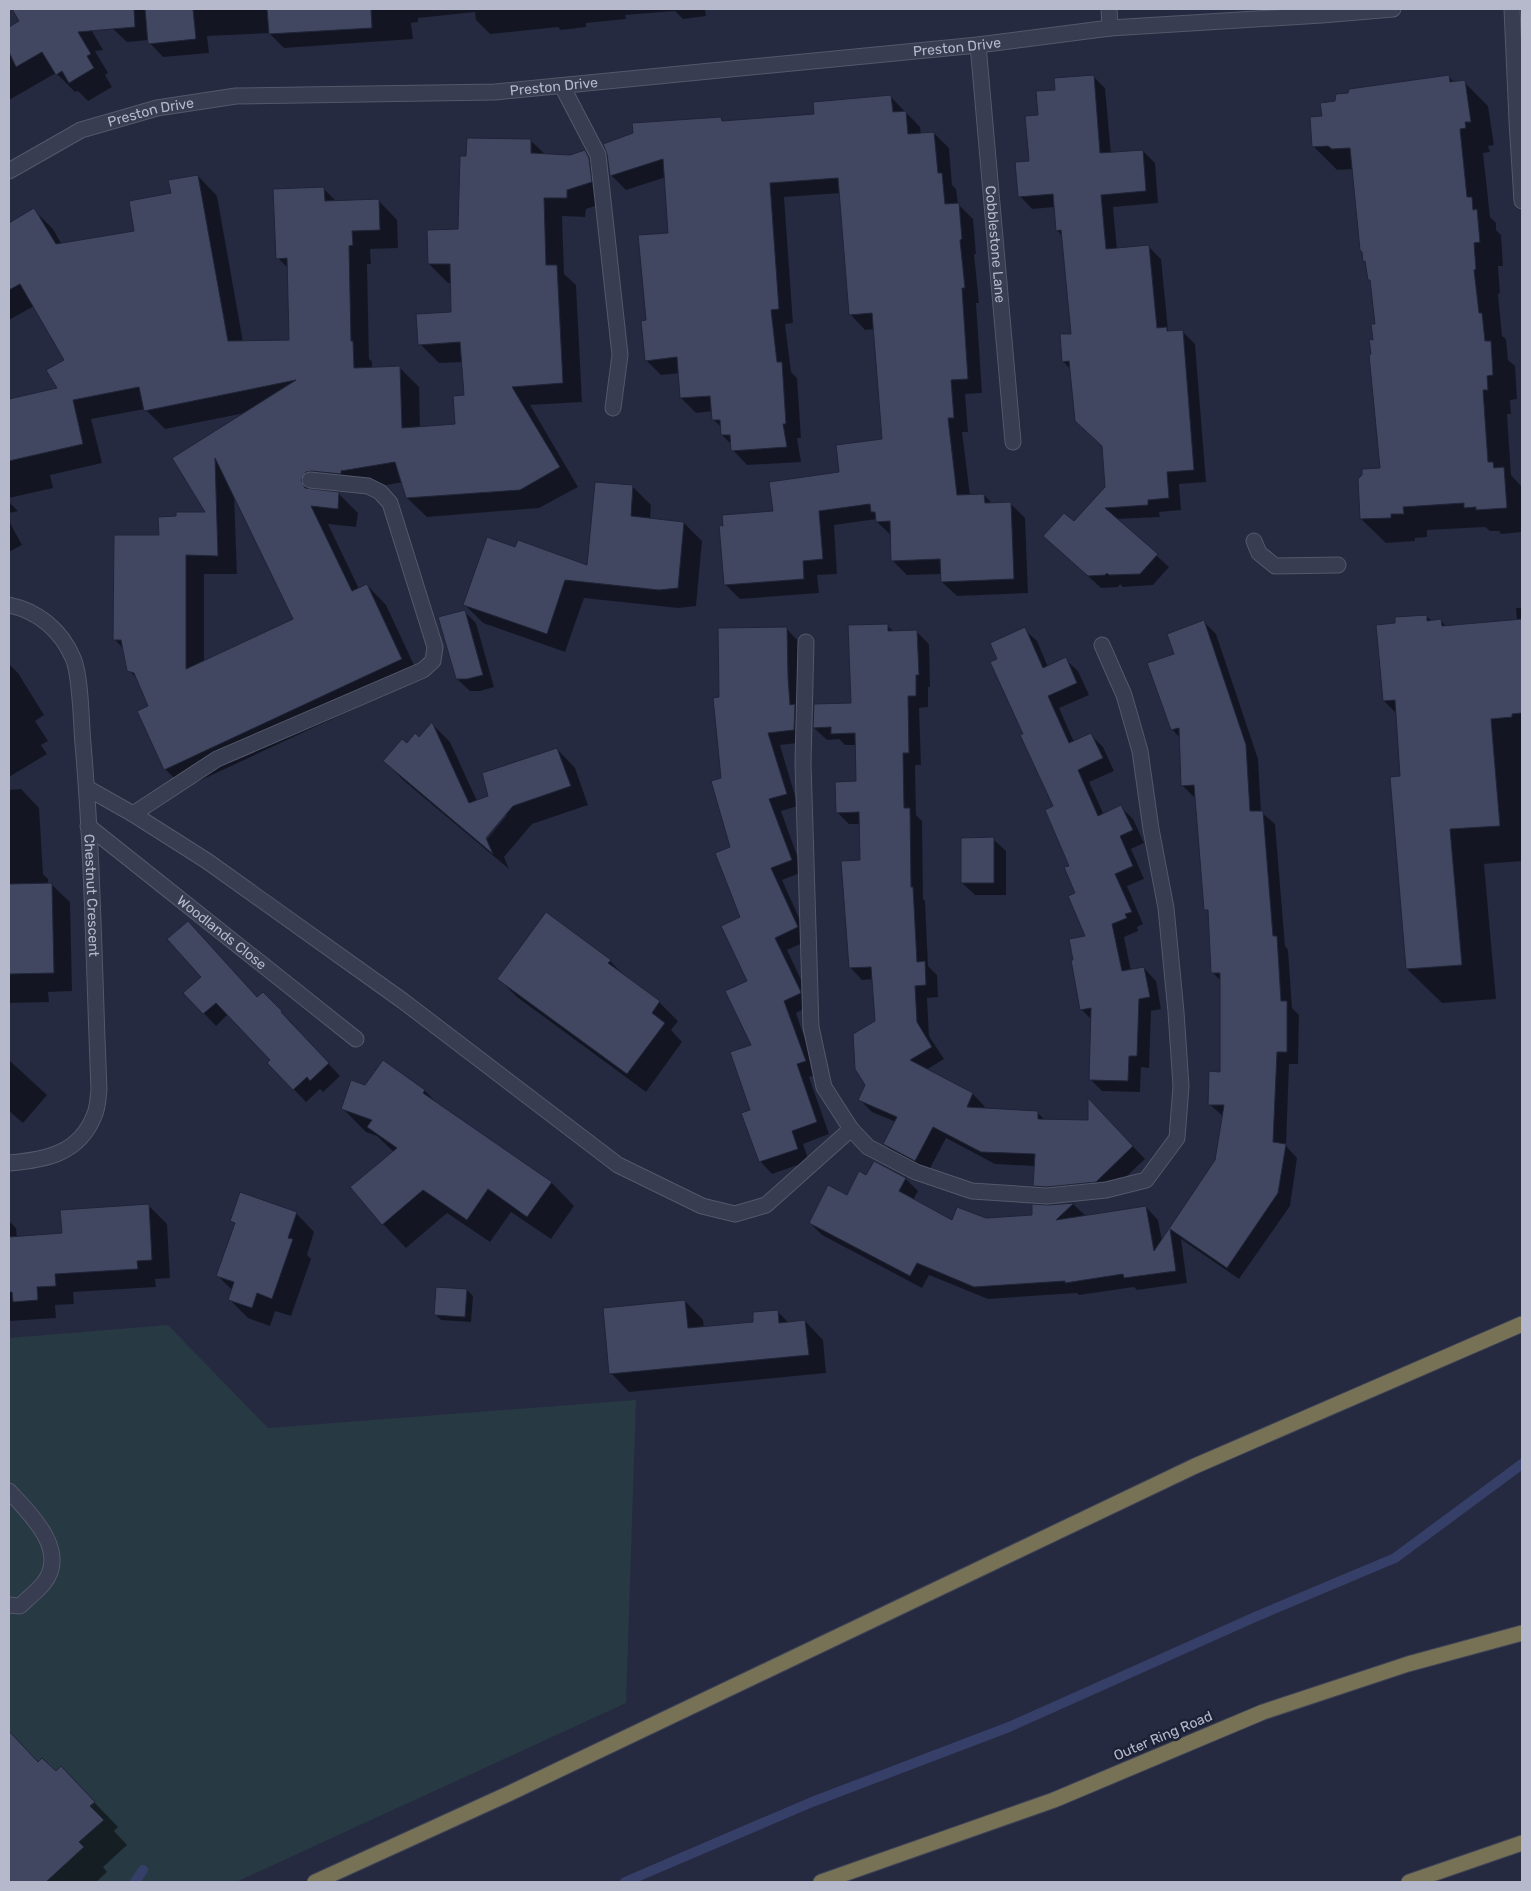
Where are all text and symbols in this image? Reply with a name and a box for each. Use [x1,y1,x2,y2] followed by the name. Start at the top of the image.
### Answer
[912,34,1002,60] street label: Preston Drive
[509,74,599,99] street label: Preston Drive
[106,94,195,130] street label: Preston Drive
[982,185,1009,304] street label: Cobblestone Lane
[81,833,103,958] street label: Chestnut Crescent
[174,892,270,973] street label: Woodlands Close
[1111,1708,1215,1764] street label: Outer Ring Road

